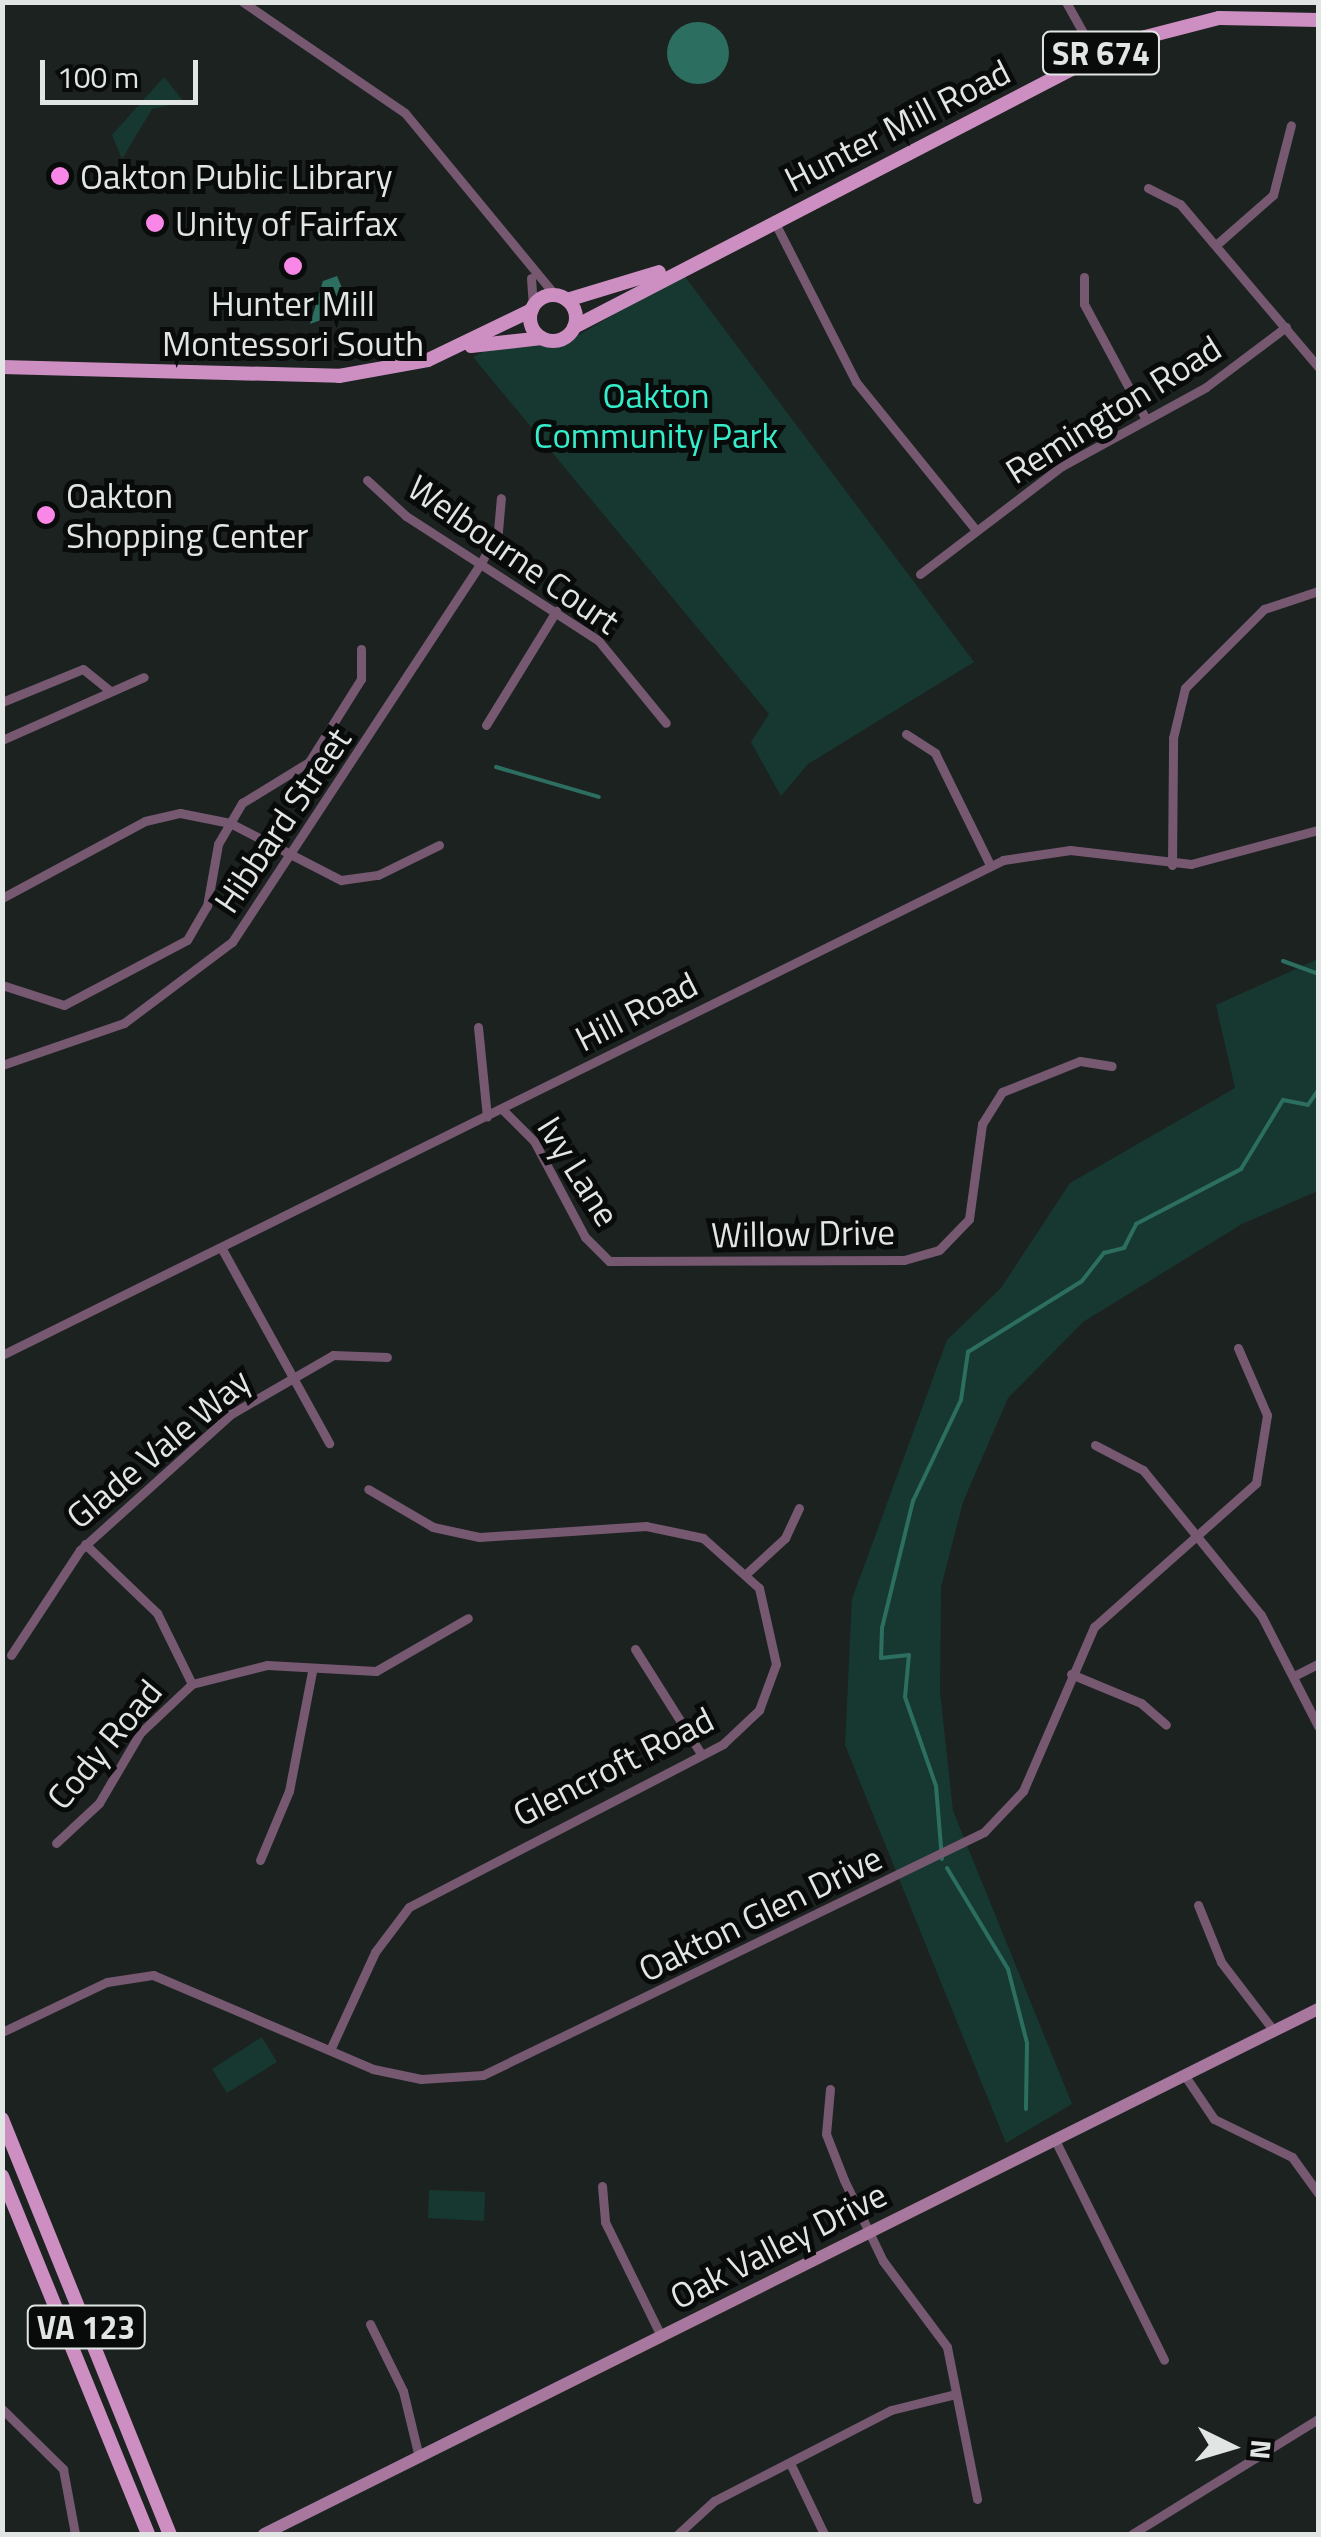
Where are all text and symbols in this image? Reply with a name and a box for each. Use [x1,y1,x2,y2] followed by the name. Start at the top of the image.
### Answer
[1041,26,1161,80] road number: SR 674
[45,40,202,102] scale bar
[777,50,1017,200] street label: Hunter Mill Road
[57,54,139,100] text: 100 m
[80,155,393,197] place label: Oakton Public Library
[49,165,71,187] marker: Oakton Public Library
[175,202,398,244] place label: Unity of Fairfax
[144,212,166,234] marker: Unity of Fairfax
[282,255,304,277] marker: Hunter Mill Montessori South
[162,282,424,364] place label: Hunter Mill Montessori South
[998,326,1228,492] street label: Remington Road
[534,374,778,456] park label: Oakton Community Park
[400,466,628,642] street label: Welbourne Court
[66,474,308,556] place label: Oakton Shopping Center
[35,504,57,526] marker: Oakton Shopping Center
[205,720,359,920] street label: Hibbard Street
[568,963,704,1059] street label: Hill Road
[529,1109,629,1233] street label: Ivy Lane
[711,1210,895,1256] street label: Willow Drive
[58,1359,258,1537] street label: Glade Vale Way
[38,1671,170,1817] street label: Cody Road
[506,1698,720,1834] street label: Glencroft Road
[632,1836,888,1990] street label: Oakton Glen Drive
[663,2173,893,2317] street label: Oak Valley Drive
[26,2300,146,2354] road number: VA 123
[1181,2397,1281,2497] north arrow
[1239,2438,1284,2461] text: N

